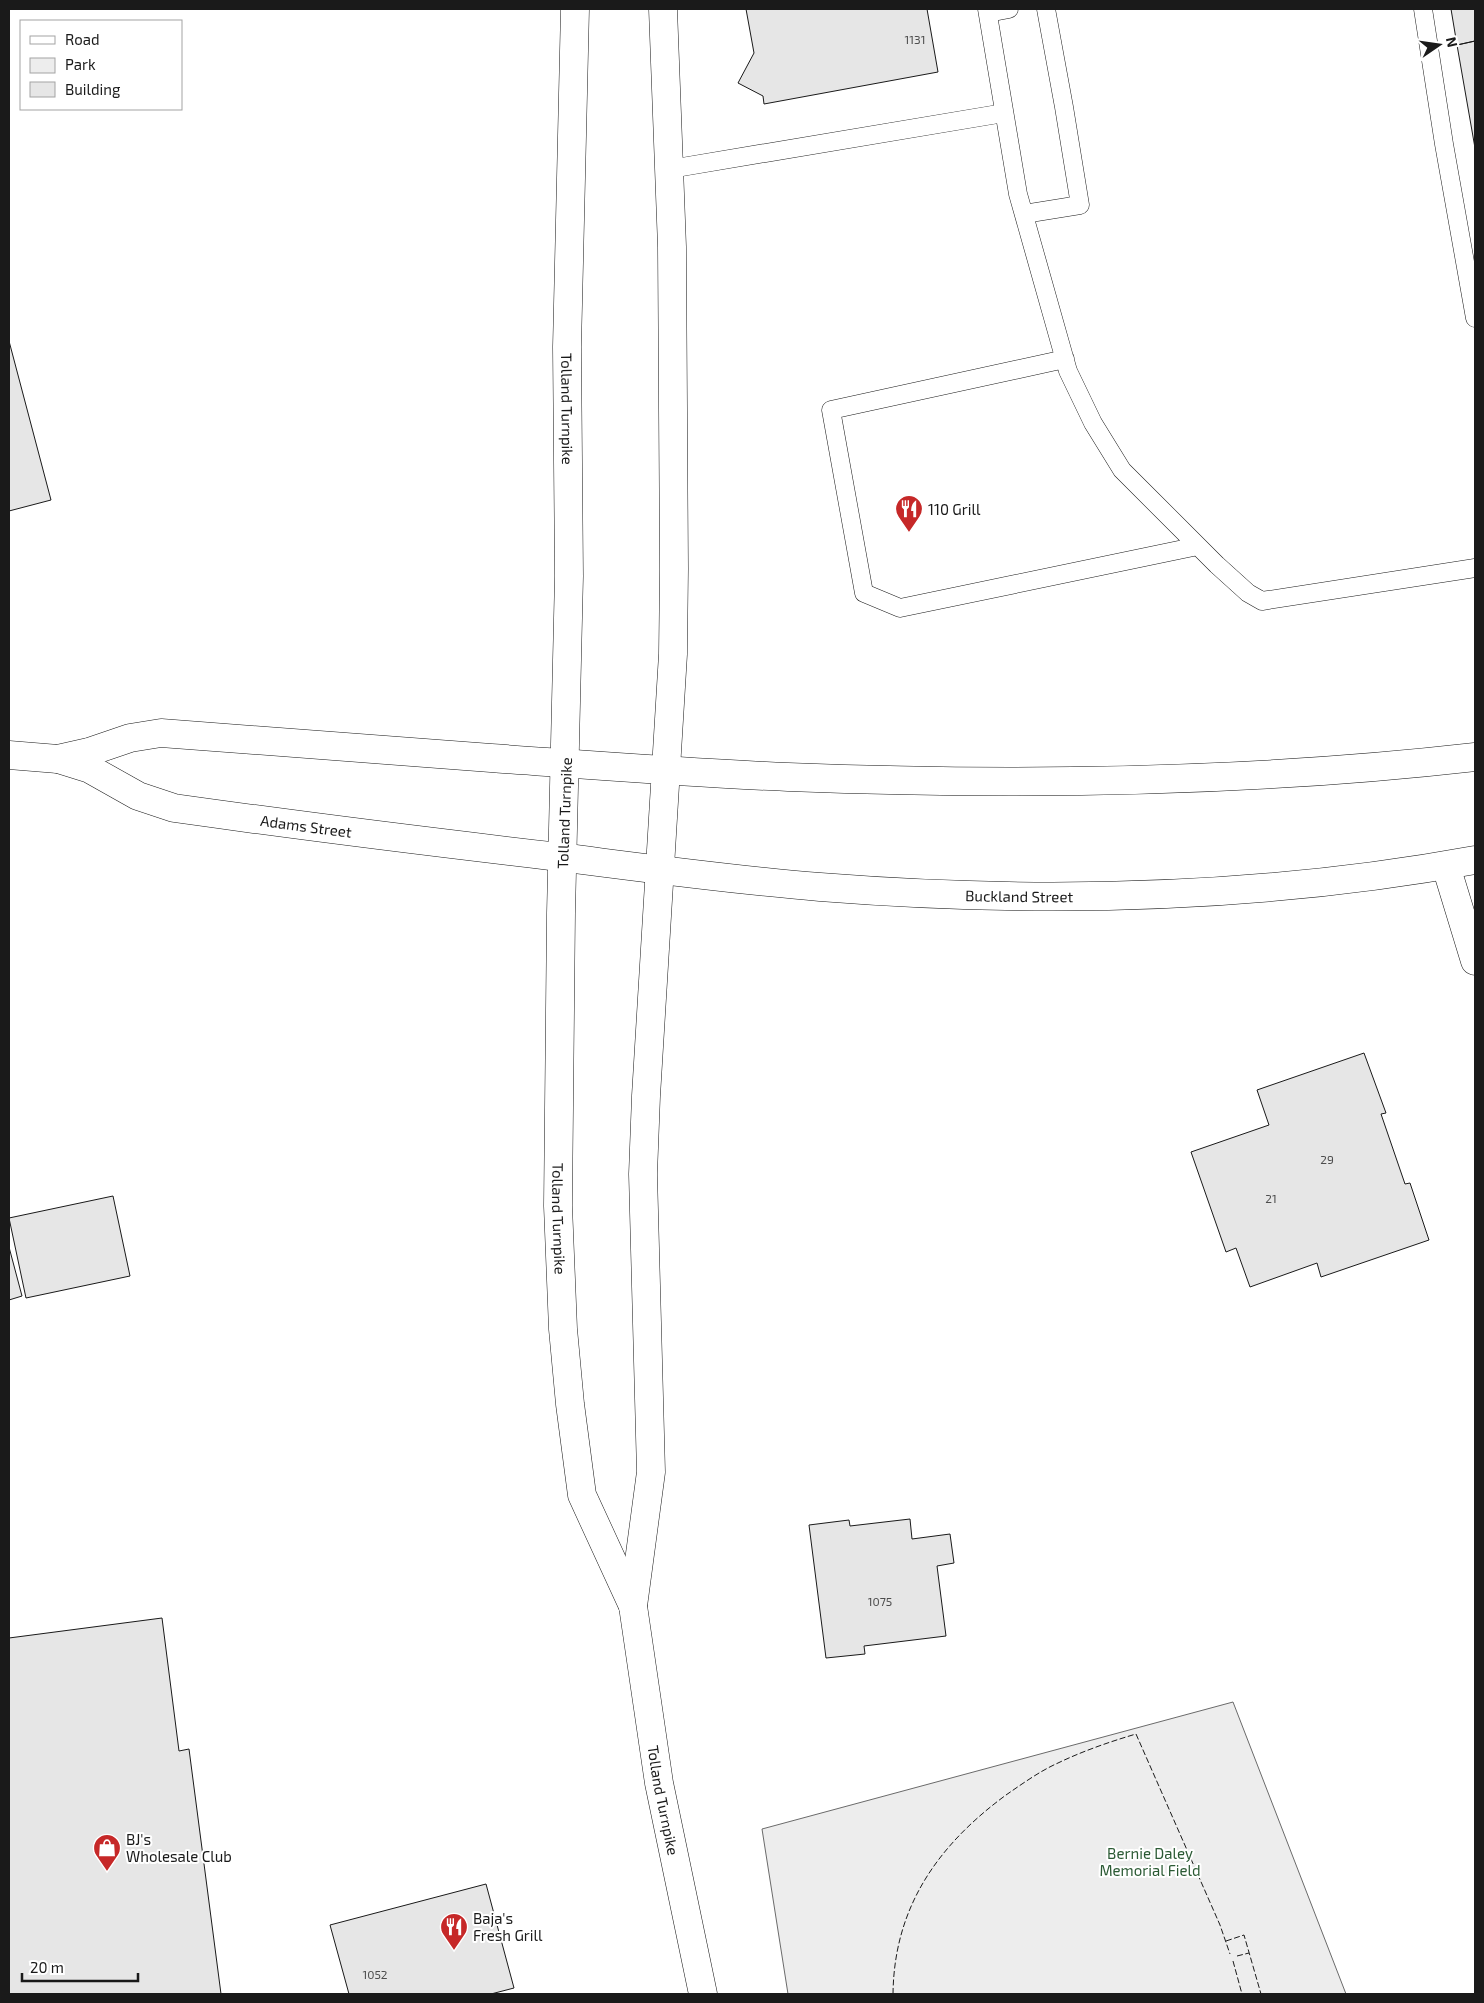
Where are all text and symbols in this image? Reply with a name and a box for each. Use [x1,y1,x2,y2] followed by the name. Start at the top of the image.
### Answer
[20,20,182,110] legend
[1414,20,1464,70] north arrow
[65,30,100,48] text: Road
[904,32,926,46] house number: 1131
[1443,35,1462,49] text: N
[65,55,96,73] text: Park
[65,80,121,98] text: Building
[558,353,577,465] street label: Tolland Turnpike
[894,494,924,533] restaurant icon: 110 Grill
[928,500,981,518] place label: 110 Grill
[553,757,575,869] street label: Tolland Turnpike
[259,811,353,841] street label: Adams Street
[965,886,1074,905] street label: Buckland Street
[1320,1152,1334,1166] house number: 29
[549,1163,570,1275] street label: Tolland Turnpike
[1265,1191,1277,1205] house number: 21
[868,1594,892,1608] house number: 1075
[645,1744,683,1857] street label: Tolland Turnpike
[126,1830,232,1865] place label: BJ's Wholesale Club
[92,1833,122,1872] shop icon: BJ's Wholesale Club
[1099,1844,1201,1879] park label: Bernie Daley Memorial Field
[473,1909,543,1944] place label: Baja's Fresh Grill
[439,1912,469,1951] restaurant icon: Baja's Fresh Grill
[22,1950,139,1982] scale bar
[30,1958,64,1976] text: 20 m
[362,1967,388,1981] house number: 1052

